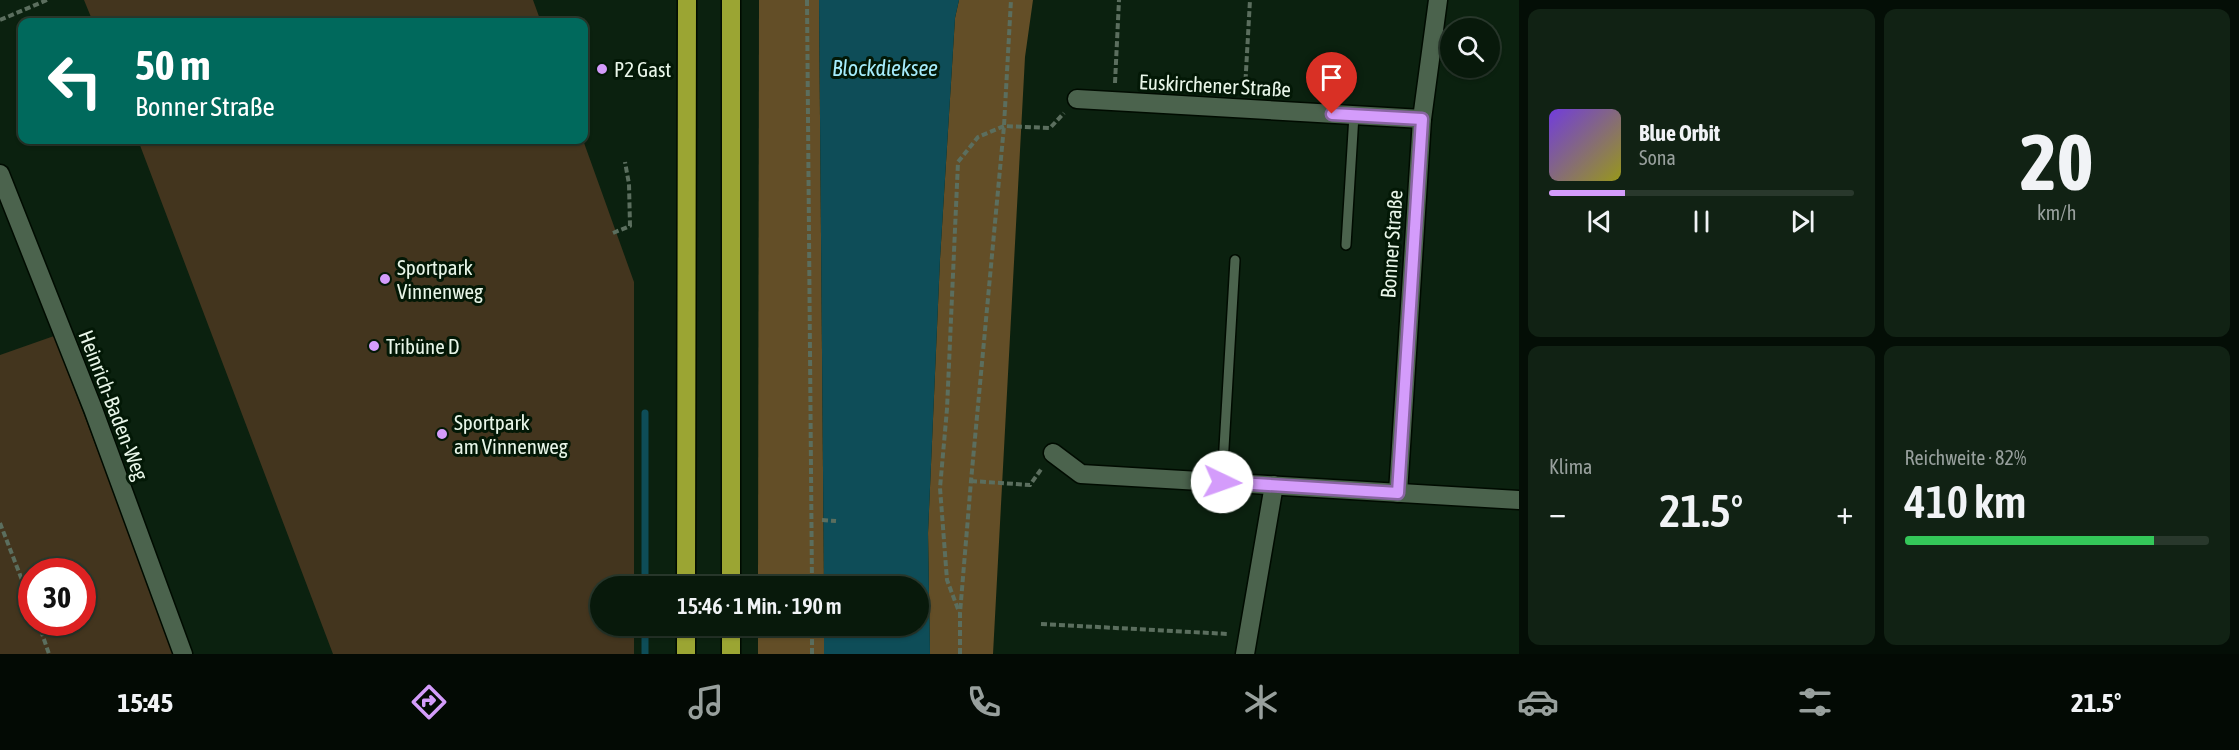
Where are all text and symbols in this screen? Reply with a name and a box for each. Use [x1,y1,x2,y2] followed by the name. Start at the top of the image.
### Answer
[1440,18,1500,78] map controls
[1440,18,1500,78] button: search
[135,41,210,89] text: 50 m
[36,42,114,120] icon: left
[1306,52,1357,114] pin
[832,55,938,81] water label: Blockdieksee
[614,57,671,81] place label: P2 Gast
[1315,61,1348,94] icon: arrive
[595,62,609,76] marker: P2 Gast
[1138,69,1292,101] street label: Euskirchener Straße
[135,91,275,122] text: Bonner Straße
[2020,117,2093,207] text: 20
[1639,120,1720,146] text: Blue Orbit
[1639,146,1676,169] text: Sona
[1375,189,1407,299] street label: Bonner Straße
[2037,201,2077,224] text: km/h
[1583,205,1616,238] icon: previous
[1685,205,1718,238] icon: pause
[1786,205,1819,238] icon: next
[397,255,483,303] place label: Sportpark Vinnenweg
[378,272,392,286] marker: Sportpark Vinnenweg
[74,327,154,483] street label: Heinrich-Baden-Weg
[386,334,459,358] place label: Tribüne D
[367,339,381,353] marker: Tribüne D
[454,410,568,458] place label: Sportpark am Vinnenweg
[435,427,449,441] marker: Sportpark am Vinnenweg
[1905,446,2026,469] text: Reichweite · 82%
[1190,450,1254,514] position arrow
[1549,455,1592,478] text: Klima
[1905,476,2026,528] text: 410 km
[1659,485,1743,537] text: 21.5°
[1549,493,1566,531] text: −
[1836,493,1853,531] text: +
[18,558,96,636] speed limit sign: 30
[677,593,842,619] text: 15:46 · 1 Min. · 190 m
[408,681,450,723] icon: directions
[685,681,727,723] icon: music
[963,681,1005,723] icon: phone
[1240,681,1282,723] icon: climate
[1517,681,1559,723] icon: car
[1794,681,1836,723] icon: filters
[118,687,173,718] text: 15:45
[2071,687,2121,718] text: 21.5°

